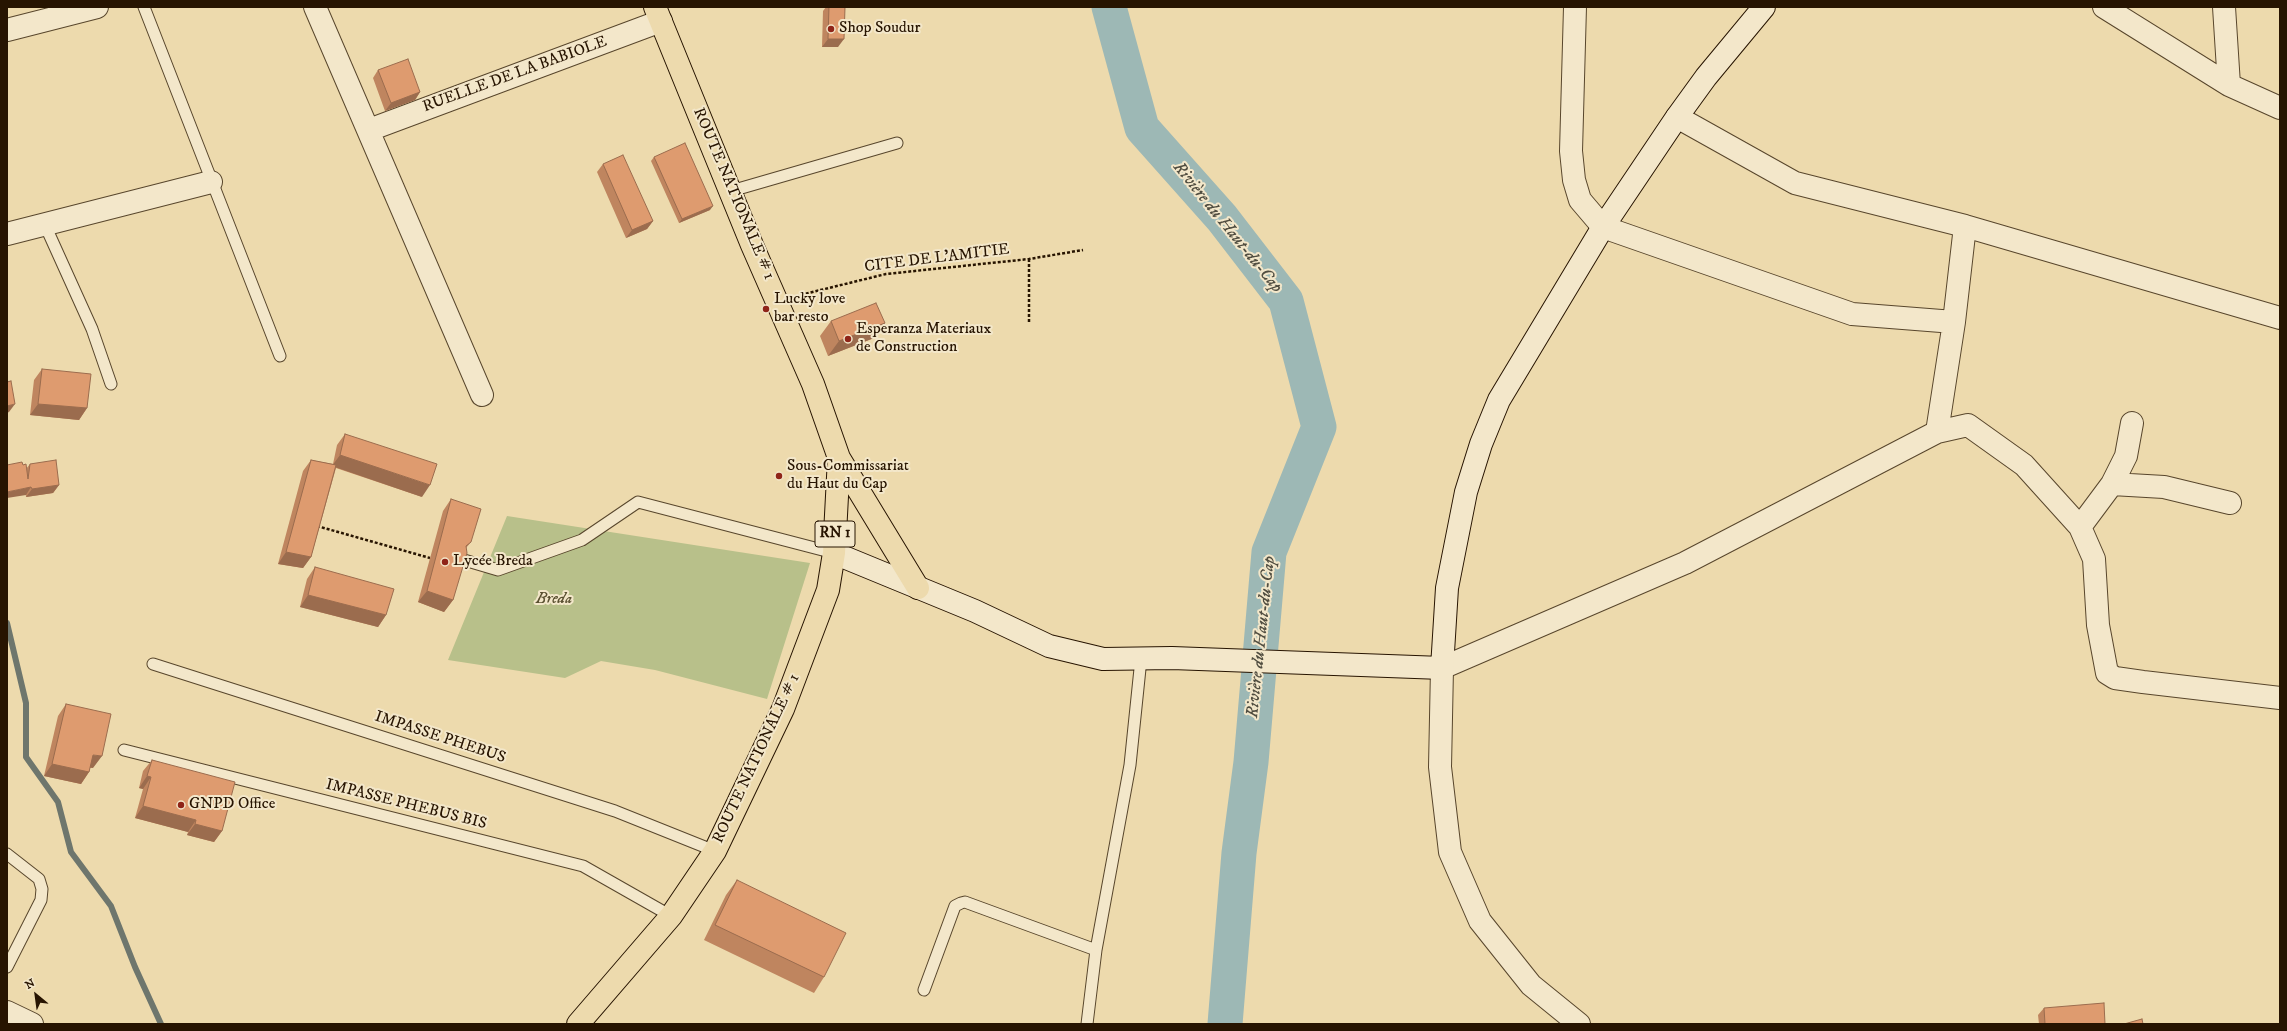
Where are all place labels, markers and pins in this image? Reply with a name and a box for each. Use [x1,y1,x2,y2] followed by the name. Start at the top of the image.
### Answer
[839,19,921,39] place label: Shop Soudur
[826,24,836,34] marker: Shop Soudur
[774,290,845,328] place label: Lucky love bar resto
[761,304,771,314] marker: Lucky love bar resto
[856,320,991,358] place label: Esperanza Materiaux de Construction
[843,334,853,344] marker: Esperanza Materiaux de Construction
[787,457,909,495] place label: Sous-Commissariat du Haut du Cap
[774,471,784,481] marker: Sous-Commissariat du Haut du Cap
[453,552,533,572] place label: Lycée Breda
[440,557,450,567] marker: Lycée Breda
[189,795,275,815] place label: GNPD Office
[176,800,186,810] marker: GNPD Office

